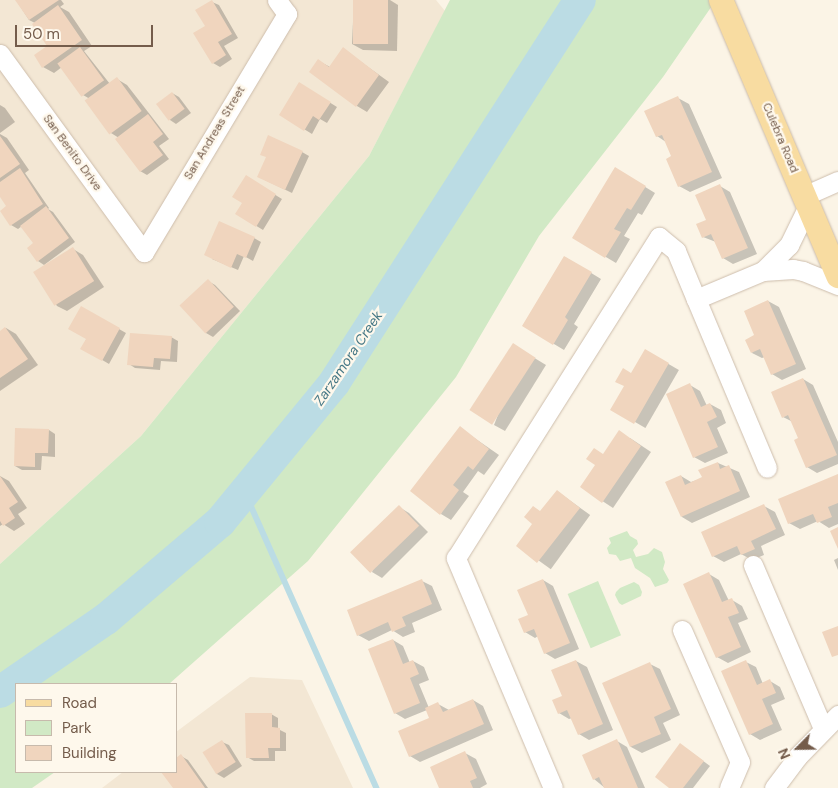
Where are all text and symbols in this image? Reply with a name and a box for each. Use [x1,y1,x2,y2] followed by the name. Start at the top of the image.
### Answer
[18,15,155,47] scale bar
[23,24,60,44] text: 50 m
[181,84,249,182] street label: San Andreas Street
[759,101,801,175] street label: Culebra Road
[40,112,104,194] street label: San Benito Drive
[310,308,386,408] water label: Zarzamora Creek
[15,683,178,773] legend
[62,693,97,713] text: Road
[62,718,92,738] text: Park
[773,723,823,773] north arrow
[62,743,117,763] text: Building
[774,746,794,762] text: N

